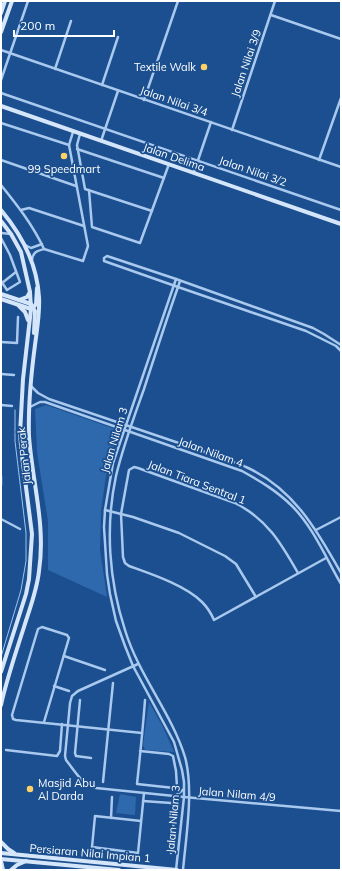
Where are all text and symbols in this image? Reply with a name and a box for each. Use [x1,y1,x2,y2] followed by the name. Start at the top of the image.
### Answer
[14,12,114,38] scale bar
[20,18,55,33] text: 200 m
[228,27,264,99] street label: Jalan Nilai 3/9
[134,60,196,74] place label: Textile Walk
[199,62,209,72] marker: Textile Walk
[138,83,210,119] street label: Jalan Nilai 3/4
[141,140,207,174] street label: Jalan Delima
[59,151,69,161] marker: 99 Speedmart
[217,153,289,189] street label: Jalan Nilai 3/2
[28,162,100,176] place label: 99 Speedmart
[97,405,131,475] street label: Jalan Nilam 3
[14,426,34,486] street label: Jalan Perak
[177,434,246,470] street label: Jalan Nilam 4
[146,457,248,507] street label: Jalan Tiara Sentral 1
[38,776,95,803] place label: Masjid Abu Al Darda
[25,784,35,794] marker: Masjid Abu Al Darda
[198,784,276,804] street label: Jalan Nilam 4/9
[163,785,183,853] street label: Jalan Nilam 3
[29,841,151,865] street label: Persiaran Nilai Impian 1

